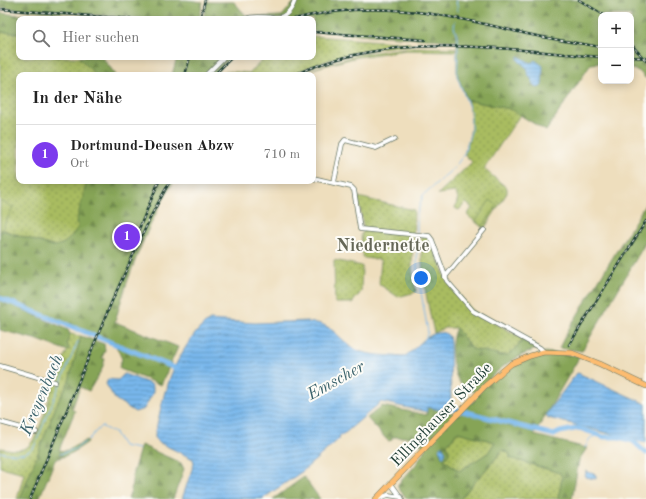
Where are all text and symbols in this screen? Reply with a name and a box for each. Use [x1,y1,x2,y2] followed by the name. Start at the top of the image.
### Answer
[598,12,634,84] map controls
[598,12,634,48] button: +
[16,16,316,60] search box
[30,27,52,49] icon: search
[62,31,139,46] text: Hier suchen
[598,48,634,84] button: −
[32,90,122,107] text: In der Nähe
[70,139,235,154] text: Dortmund-Deusen Abzw
[41,148,49,161] text: 1
[263,148,300,161] text: 710 m
[70,157,89,170] text: Ort
[114,222,140,252] pin: 1
[336,237,430,255] district label: Niedernette
[411,268,431,288] your location
[17,352,67,439] water label: Kreyenbach
[303,358,368,404] water label: Emscher
[388,360,496,470] street label: Ellinghauser Straße

